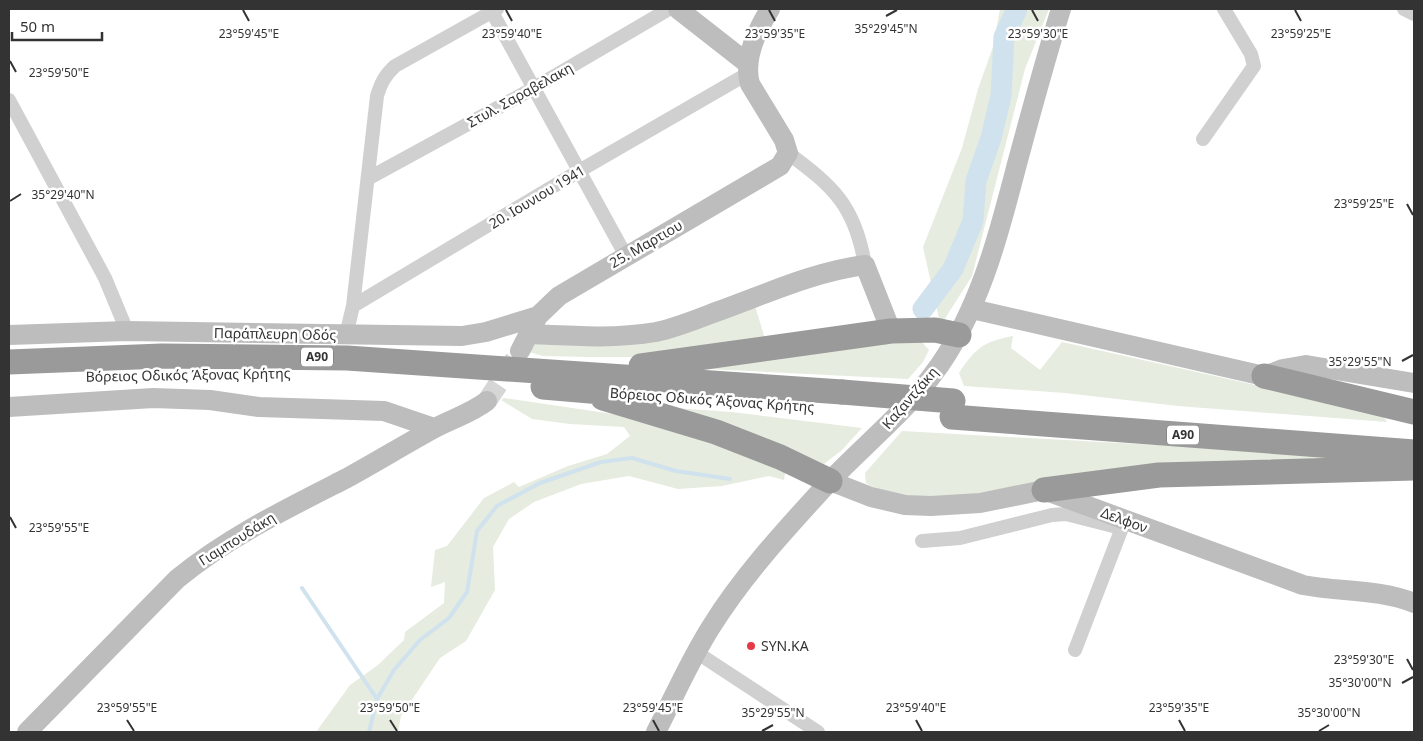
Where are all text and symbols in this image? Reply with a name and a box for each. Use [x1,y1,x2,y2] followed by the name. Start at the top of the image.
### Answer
[12,10,102,42] scale bar
[20,16,55,36] text: 50 m
[854,20,918,37] text: 35°29'45"N
[219,25,279,42] text: 23°59'45"E
[482,25,542,42] text: 23°59'40"E
[745,25,805,42] text: 23°59'35"E
[1008,25,1068,42] text: 23°59'30"E
[1271,25,1331,42] text: 23°59'25"E
[464,58,576,131] street label: Στυλ. Σαραβελακη
[29,64,89,81] text: 23°59'50"E
[485,160,588,233] street label: 20. Ιουνιου 1941
[31,186,95,203] text: 35°29'40"N
[1334,195,1394,212] text: 23°59'25"E
[606,215,686,272] street label: 25. Μαρτιου
[214,323,336,344] street label: Παράπλευρη Οδός
[301,348,333,367] road number: Α90
[1328,353,1392,370] text: 35°29'55"N
[85,363,291,386] street label: Βόρειος Οδικός Άξονας Κρήτης
[877,363,942,433] street label: Καζαντζάκη
[609,383,815,416] street label: Βόρειος Οδικός Άξονας Κρήτης
[1167,426,1199,444] road number: Α90
[1098,502,1150,537] street label: Δελφον
[195,508,279,570] street label: Γιαμπουδάκη
[29,519,89,536] text: 23°59'55"E
[761,636,809,655] place label: SYN.KA
[745,640,757,652] marker: SYN.KA
[1334,651,1394,668] text: 23°59'30"E
[1328,674,1392,691] text: 35°30'00"N
[97,699,157,716] text: 23°59'55"E
[360,699,420,716] text: 23°59'50"E
[623,699,683,716] text: 23°59'45"E
[886,699,946,716] text: 23°59'40"E
[1149,699,1209,716] text: 23°59'35"E
[741,704,805,721] text: 35°29'55"N
[1297,704,1361,721] text: 35°30'00"N

